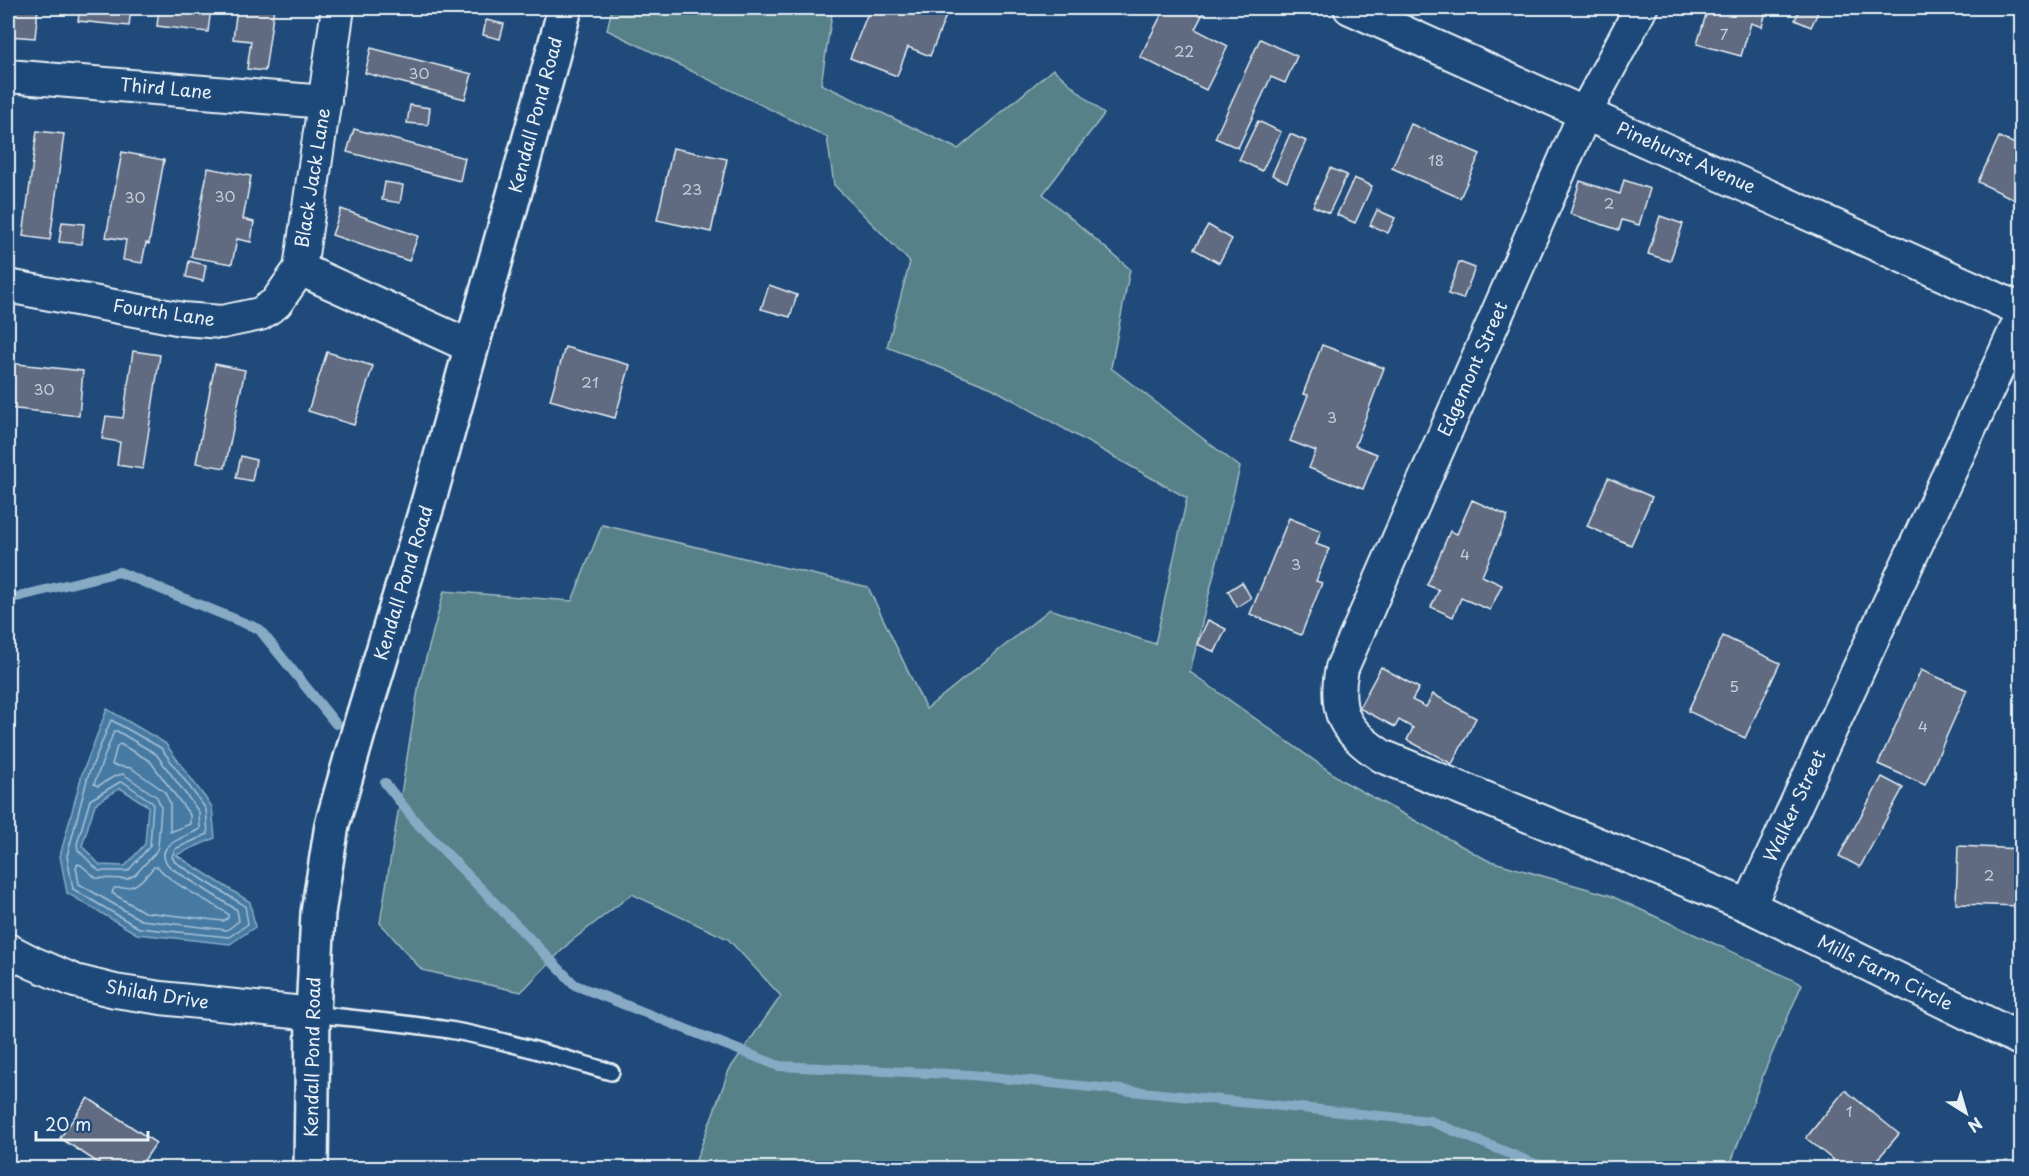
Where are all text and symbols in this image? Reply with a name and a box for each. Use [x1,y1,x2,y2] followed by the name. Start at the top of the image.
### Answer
[1720,22,1729,45] house number: 7
[501,34,568,196] street label: Kendall Pond Road
[1174,39,1194,62] house number: 22
[409,61,429,84] house number: 30
[119,70,213,105] street label: Third Lane
[287,106,336,250] street label: Black Jack Lane
[1613,114,1760,199] street label: Pinehurst Avenue
[1428,148,1444,171] house number: 18
[682,177,702,200] house number: 23
[215,184,235,207] house number: 30
[125,185,145,208] house number: 30
[1604,191,1614,214] house number: 2
[111,291,217,332] street label: Fourth Lane
[1430,297,1514,440] street label: Edgemont Street
[581,370,599,393] house number: 21
[34,377,54,400] house number: 30
[1327,405,1337,428] house number: 3
[366,502,439,663] street label: Kendall Pond Road
[1460,542,1470,565] house number: 4
[1291,552,1301,575] house number: 3
[1729,674,1739,697] house number: 5
[1918,714,1928,737] house number: 4
[1756,745,1831,866] street label: Walker Street
[1984,863,1994,886] house number: 2
[1813,927,1958,1016] street label: Mills Farm Circle
[104,972,211,1015] street label: Shilah Drive
[297,977,326,1137] street label: Kendall Pond Road
[1936,1083,1996,1143] north arrow
[1846,1099,1852,1122] house number: 1
[36,1104,148,1142] scale bar
[45,1110,91,1137] text: 20 m
[1963,1112,1988,1139] text: N

